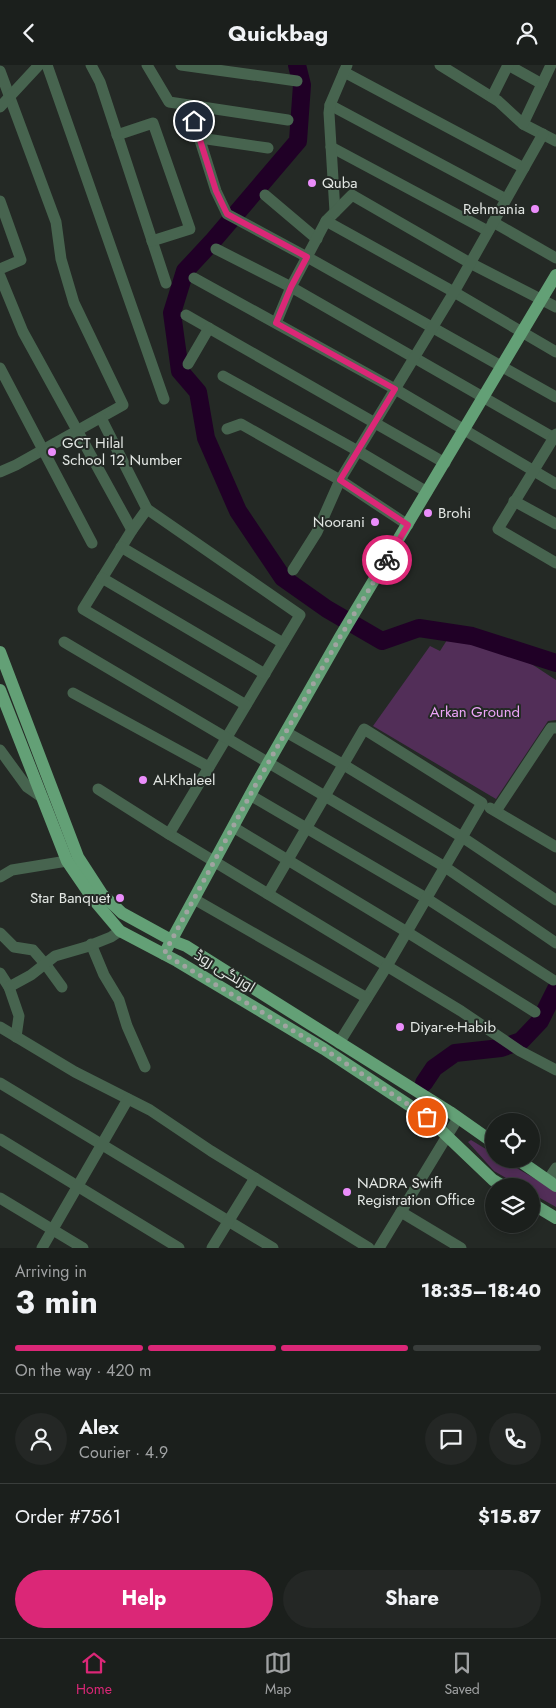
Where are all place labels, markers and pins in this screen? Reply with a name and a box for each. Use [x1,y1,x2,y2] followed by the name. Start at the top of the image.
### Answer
[173,100,215,142] pin
[322,172,358,194] place label: Quba
[306,177,318,189] marker: Quba
[463,198,525,220] place label: Rehmania
[529,203,541,215] marker: Rehmania
[62,432,183,471] place label: GCT Hilal School 12 Number
[46,446,58,458] marker: GCT Hilal School 12 Number
[438,502,471,524] place label: Brohi
[422,507,434,519] marker: Brohi
[313,511,365,533] place label: Noorani
[369,516,381,528] marker: Noorani
[153,769,215,791] place label: Al-Khaleel
[137,774,149,786] marker: Al-Khaleel
[30,887,110,909] place label: Star Banquet
[114,892,126,904] marker: Star Banquet
[410,1016,496,1038] place label: Diyar-e-Habib
[394,1021,406,1033] marker: Diyar-e-Habib
[406,1096,448,1138] pin
[357,1172,475,1211] place label: NADRA Swift Registration Office
[341,1186,353,1198] marker: NADRA Swift Registration Office

